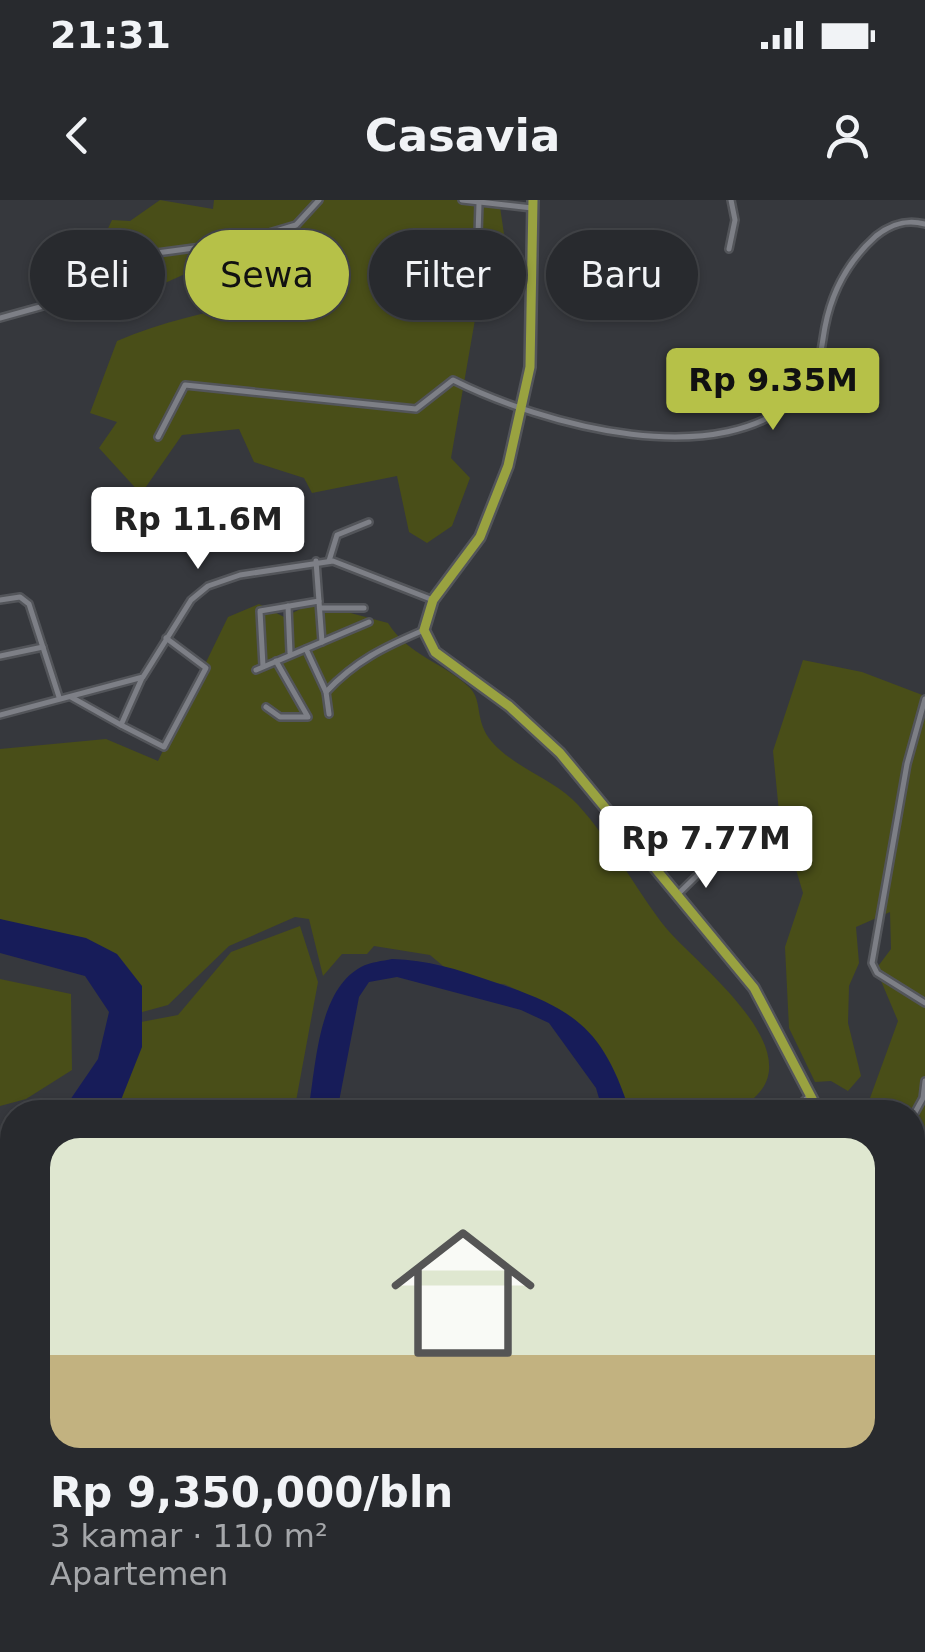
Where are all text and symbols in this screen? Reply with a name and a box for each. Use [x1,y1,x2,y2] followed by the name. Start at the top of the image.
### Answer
[50,13,171,57] text: 21:31
[50,108,105,163] icon: back
[820,108,875,163] icon: person
[365,109,560,162] text: Casavia
[30,230,165,320] chip: Beli
[185,230,349,320] chip: Sewa
[369,230,526,320] chip: Filter
[546,230,698,320] chip: Baru
[670,348,876,433] pin: Rp 9.35M
[688,361,858,399] text: Rp 9.35M
[95,487,301,572] pin: Rp 11.6M
[113,500,283,538] text: Rp 11.6M
[603,806,809,891] pin: Rp 7.77M
[621,819,791,857] text: Rp 7.77M
[373,1203,553,1383] icon: home
[50,1468,453,1517] text: Rp 9,350,000/bln
[50,1517,328,1555] text: 3 kamar · 110 m²
[50,1555,228,1593] text: Apartemen

